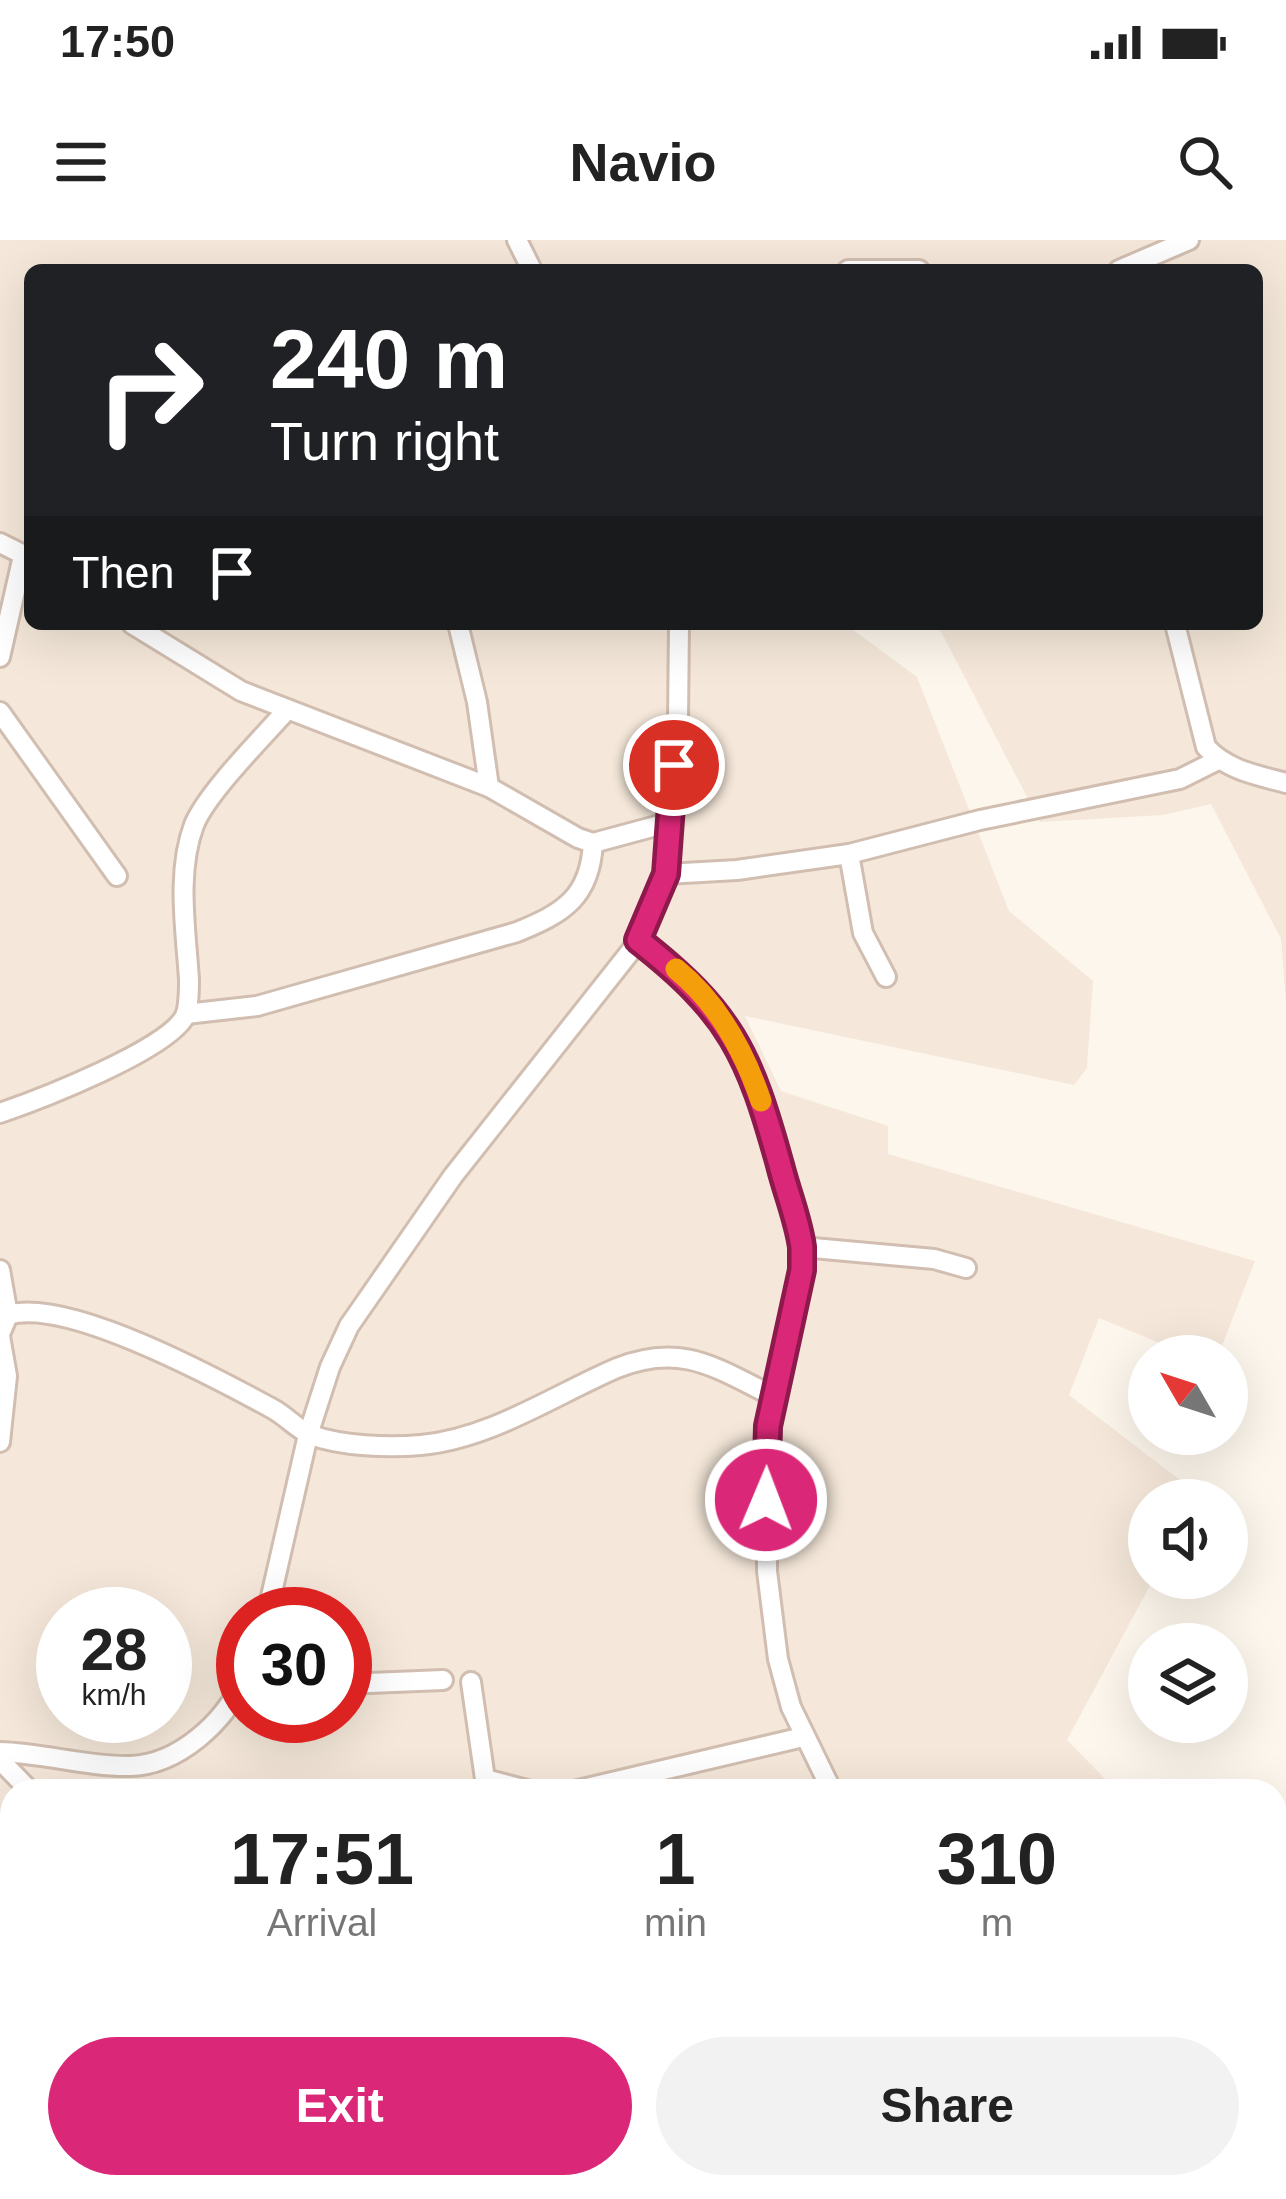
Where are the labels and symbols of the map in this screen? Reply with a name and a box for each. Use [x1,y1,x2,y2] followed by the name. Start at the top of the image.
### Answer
[623,714,725,816] pin
[1128,1335,1248,1455] north arrow
[703,1437,829,1563] position arrow
[216,1587,372,1743] speed limit sign: 30

